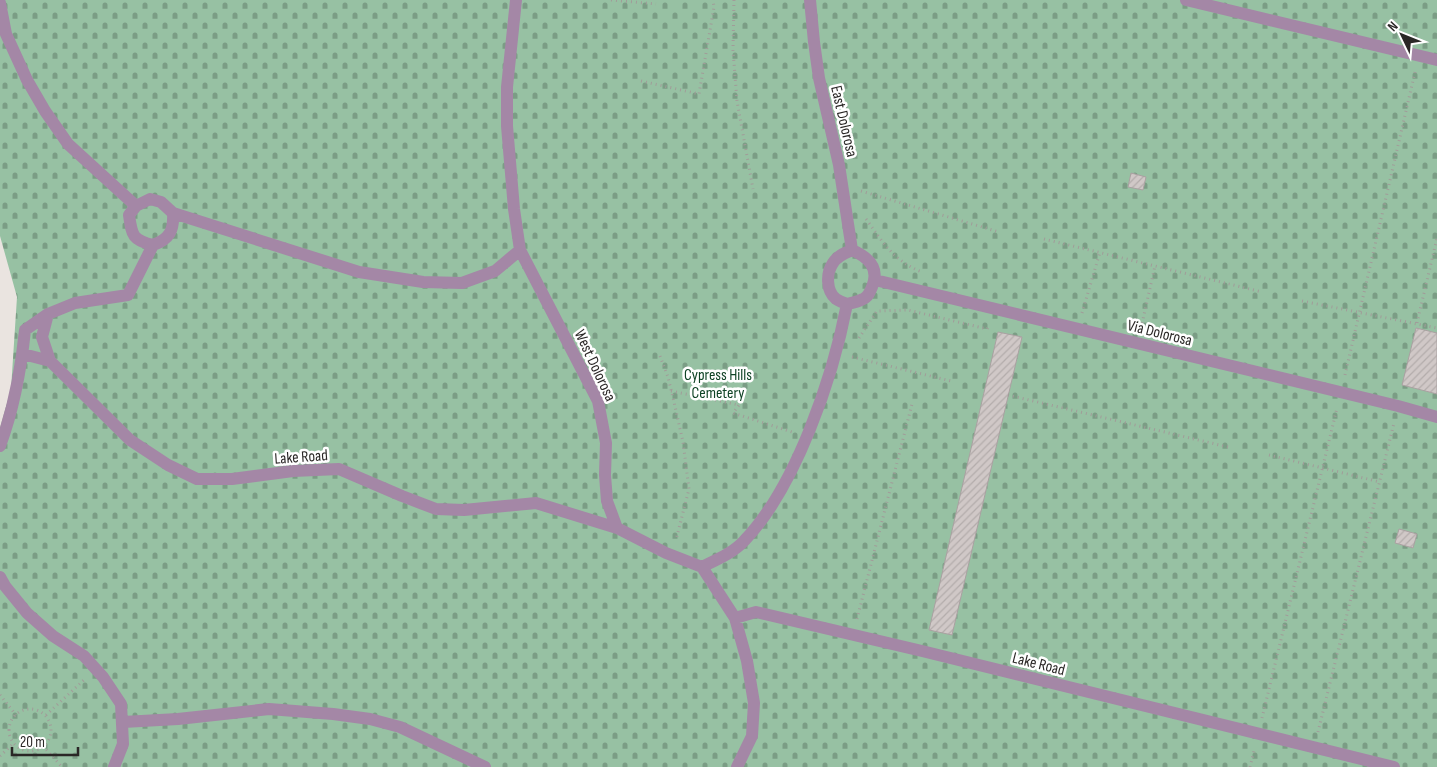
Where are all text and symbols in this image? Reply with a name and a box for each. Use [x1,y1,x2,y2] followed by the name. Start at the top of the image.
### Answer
[1377,10,1427,60] north arrow
[1384,18,1402,35] text: N
[826,84,861,159] street label: East Dolorosa
[1125,316,1194,351] street label: Via Dolorosa
[570,327,619,404] street label: West Dolorosa
[684,366,752,403] park label: Cypress Hills Cemetery
[274,446,328,469] street label: Lake Road
[1010,649,1067,680] street label: Lake Road
[12,724,79,756] scale bar
[20,733,45,752] text: 20 m

